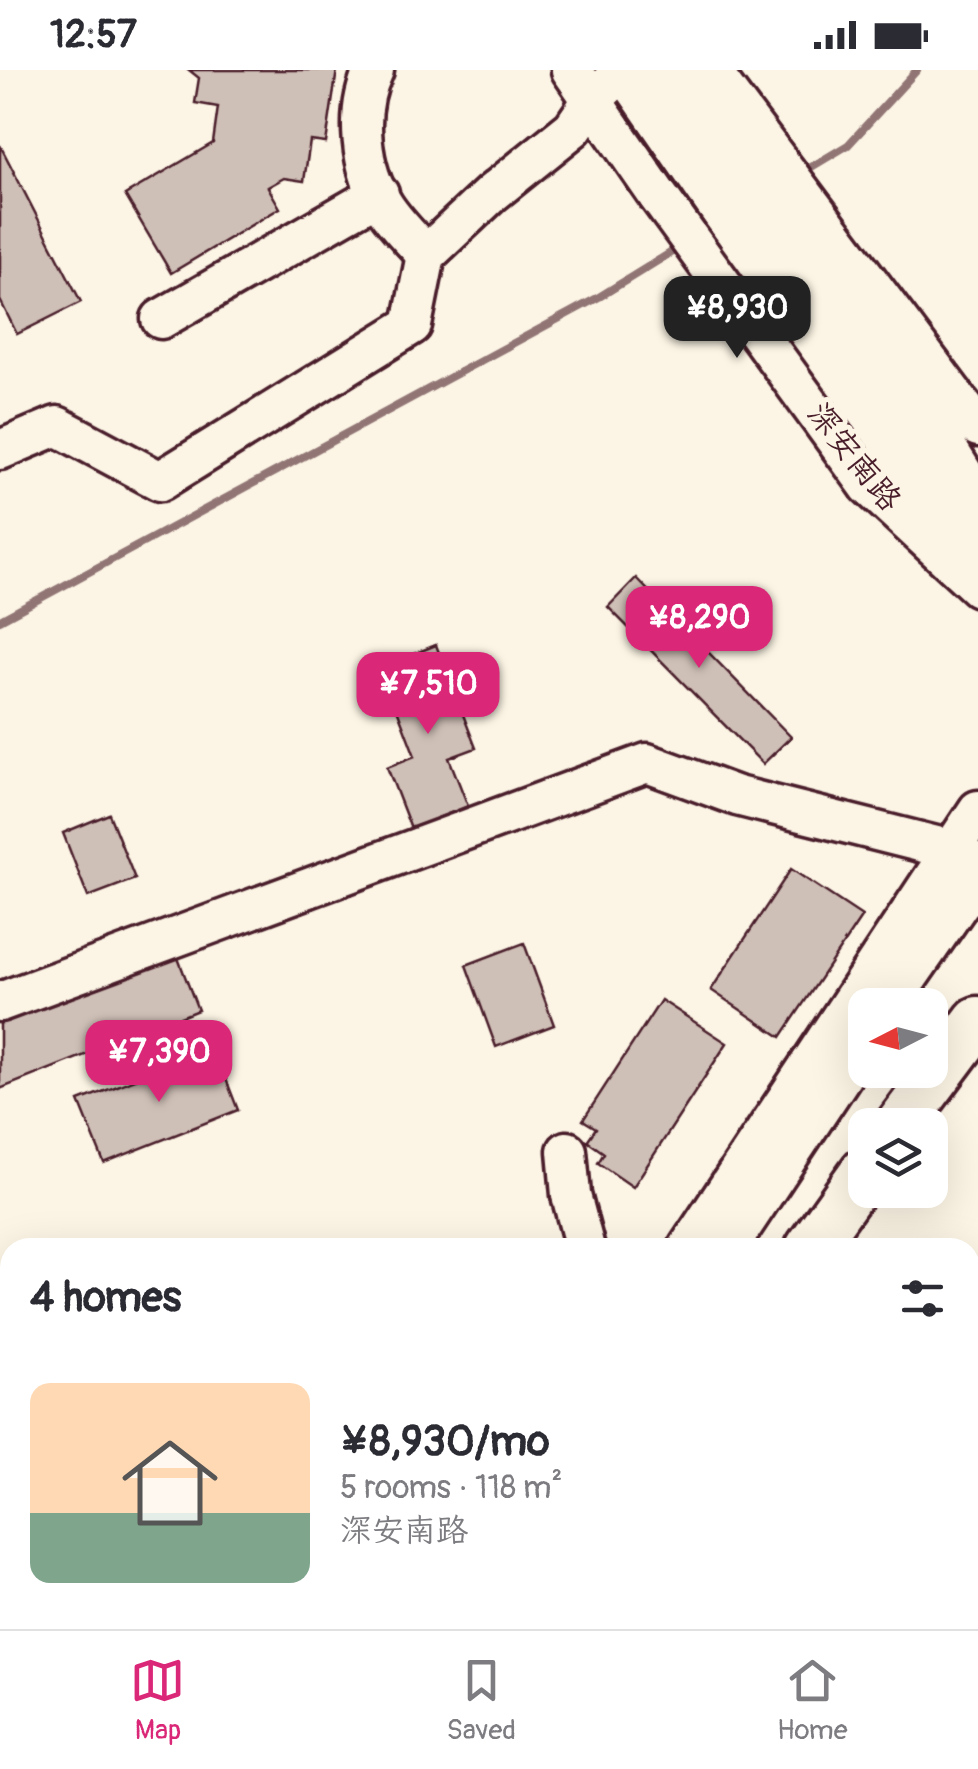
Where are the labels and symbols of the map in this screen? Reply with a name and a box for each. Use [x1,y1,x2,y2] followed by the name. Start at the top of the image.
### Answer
[656,276,818,361] pin: ¥8,930
[798,395,910,519] street label: 深安南路
[618,586,780,671] pin: ¥8,290
[347,652,509,737] pin: ¥7,510
[848,988,948,1088] north arrow
[78,1020,240,1105] pin: ¥7,390

